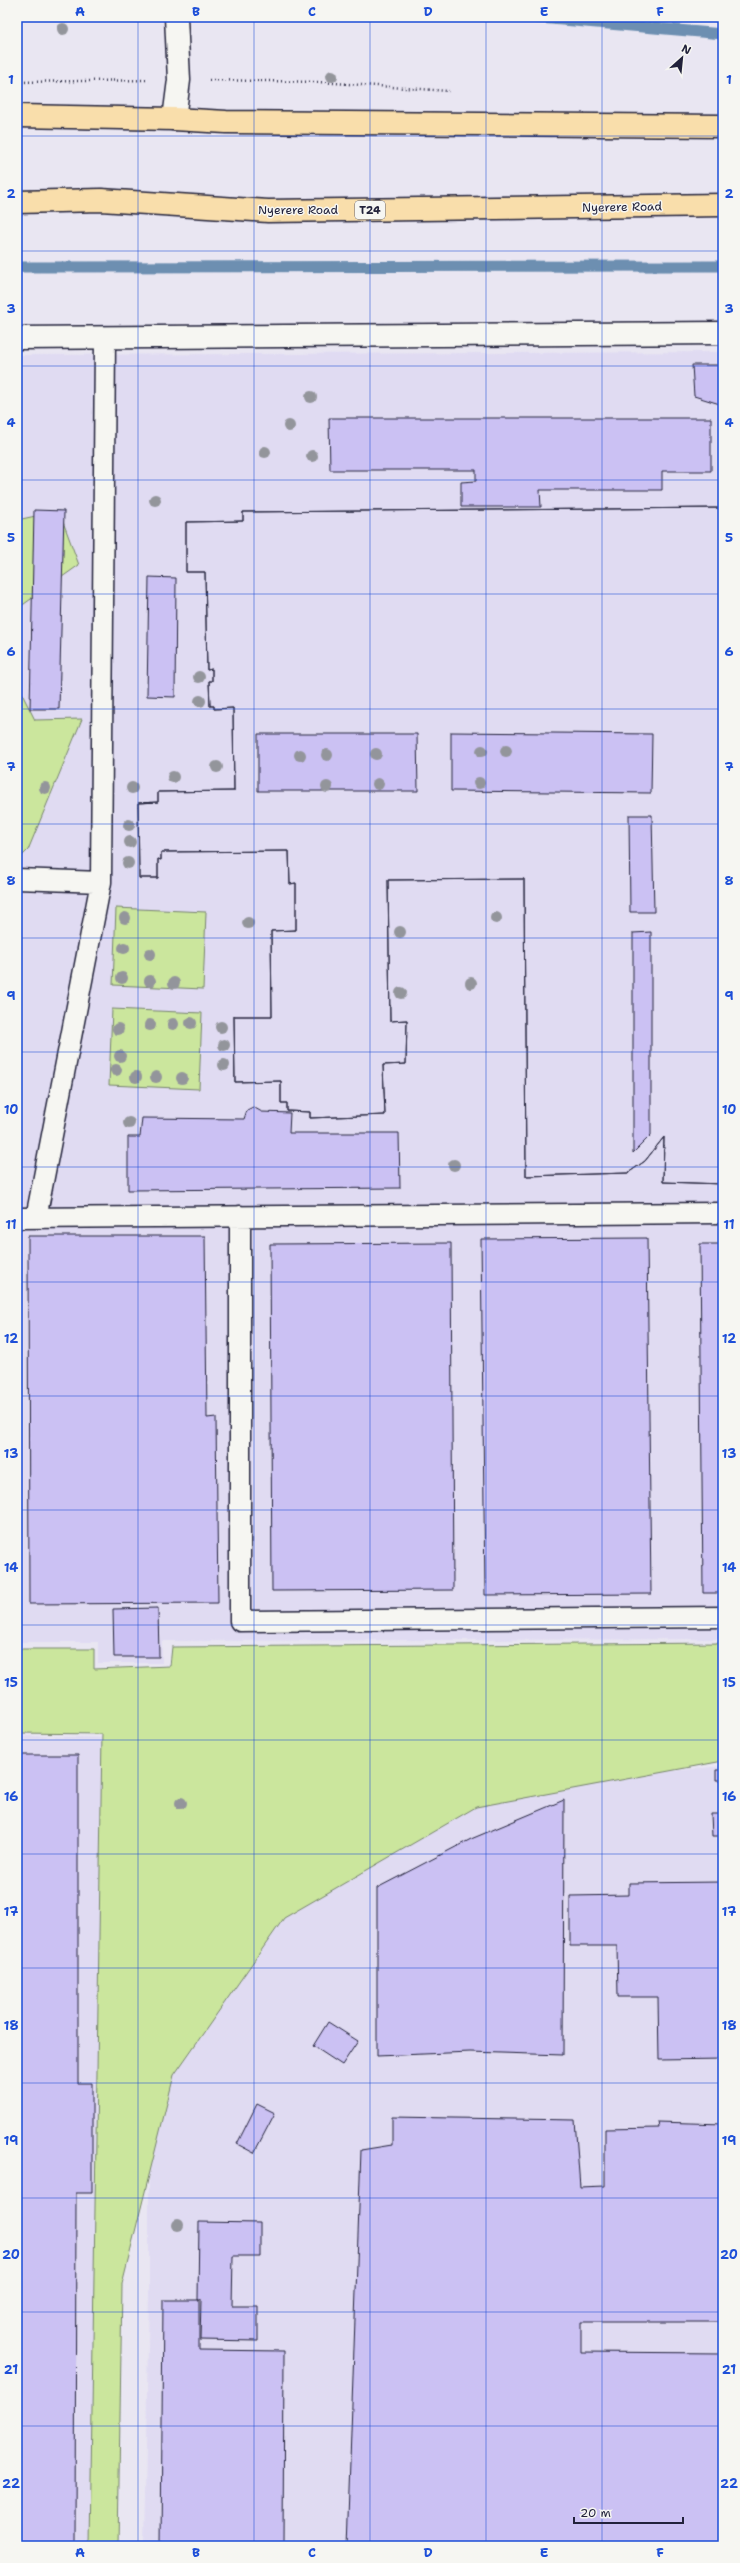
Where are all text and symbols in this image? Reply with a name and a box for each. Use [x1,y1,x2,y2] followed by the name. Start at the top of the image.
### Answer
[75,3,85,20] text: A
[192,3,200,20] text: B
[308,3,316,20] text: C
[423,3,433,20] text: D
[540,3,549,20] text: E
[656,3,664,20] text: F
[662,38,702,78] north arrow
[679,41,694,58] text: N
[8,71,14,88] text: 1
[726,71,732,88] text: 1
[6,185,16,202] text: 2
[724,185,734,202] text: 2
[582,198,663,216] street label: Nyerere Road
[355,201,385,219] road number: T24
[258,202,338,218] street label: Nyerere Road
[6,300,16,317] text: 3
[724,300,734,317] text: 3
[6,414,16,431] text: 4
[724,414,734,431] text: 4
[7,529,15,546] text: 5
[725,529,733,546] text: 5
[6,643,16,660] text: 6
[724,643,734,660] text: 6
[6,758,16,775] text: 7
[724,758,734,775] text: 7
[6,872,16,889] text: 8
[724,872,734,889] text: 8
[6,987,16,1004] text: 9
[724,987,734,1004] text: 9
[4,1101,18,1118] text: 10
[722,1101,736,1118] text: 10
[5,1216,17,1233] text: 11
[723,1216,735,1233] text: 11
[4,1330,18,1347] text: 12
[722,1330,736,1347] text: 12
[4,1445,18,1462] text: 13
[722,1445,736,1462] text: 13
[4,1559,18,1576] text: 14
[722,1559,736,1576] text: 14
[4,1674,18,1691] text: 15
[722,1674,736,1691] text: 15
[4,1788,18,1805] text: 16
[722,1788,736,1805] text: 16
[4,1903,18,1920] text: 17
[722,1903,736,1920] text: 17
[4,2017,18,2034] text: 18
[722,2017,736,2034] text: 18
[4,2132,18,2149] text: 19
[722,2132,736,2149] text: 19
[2,2246,20,2263] text: 20
[720,2246,738,2263] text: 20
[4,2361,18,2378] text: 21
[722,2361,736,2378] text: 21
[2,2475,20,2492] text: 22
[720,2475,738,2492] text: 22
[574,2499,683,2525] scale bar
[580,2505,611,2521] text: 20 m
[75,2544,85,2561] text: A
[192,2544,200,2561] text: B
[308,2544,316,2561] text: C
[423,2544,433,2561] text: D
[540,2544,549,2561] text: E
[656,2544,664,2561] text: F

